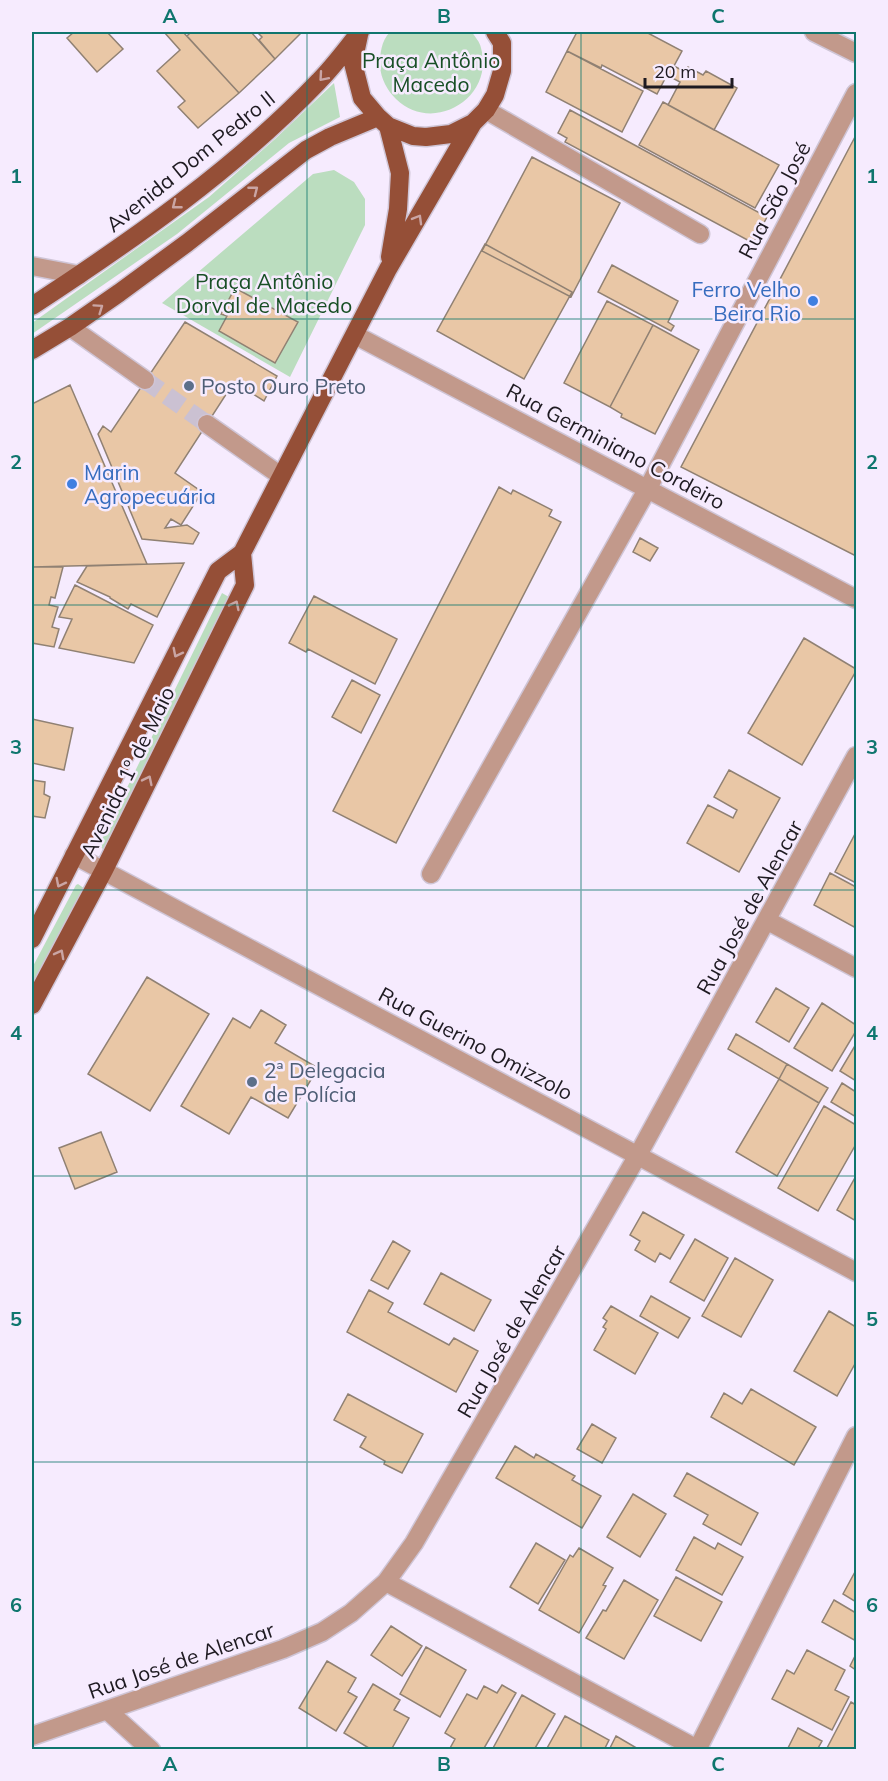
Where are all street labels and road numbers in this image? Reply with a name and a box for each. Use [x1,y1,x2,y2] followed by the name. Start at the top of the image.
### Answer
[100,85,280,237] street label: Avenida Dom Pedro II
[732,137,816,263] street label: Rua São José
[502,377,730,515] street label: Rua Germiniano Cordeiro
[74,682,180,862] street label: Avenida 1º de Maio
[690,815,808,999] street label: Rua José de Alencar
[374,981,578,1105] street label: Rua Guerino Omizzolo
[451,1240,571,1422] street label: Rua José de Alencar
[85,1616,278,1704] street label: Rua José de Alencar

